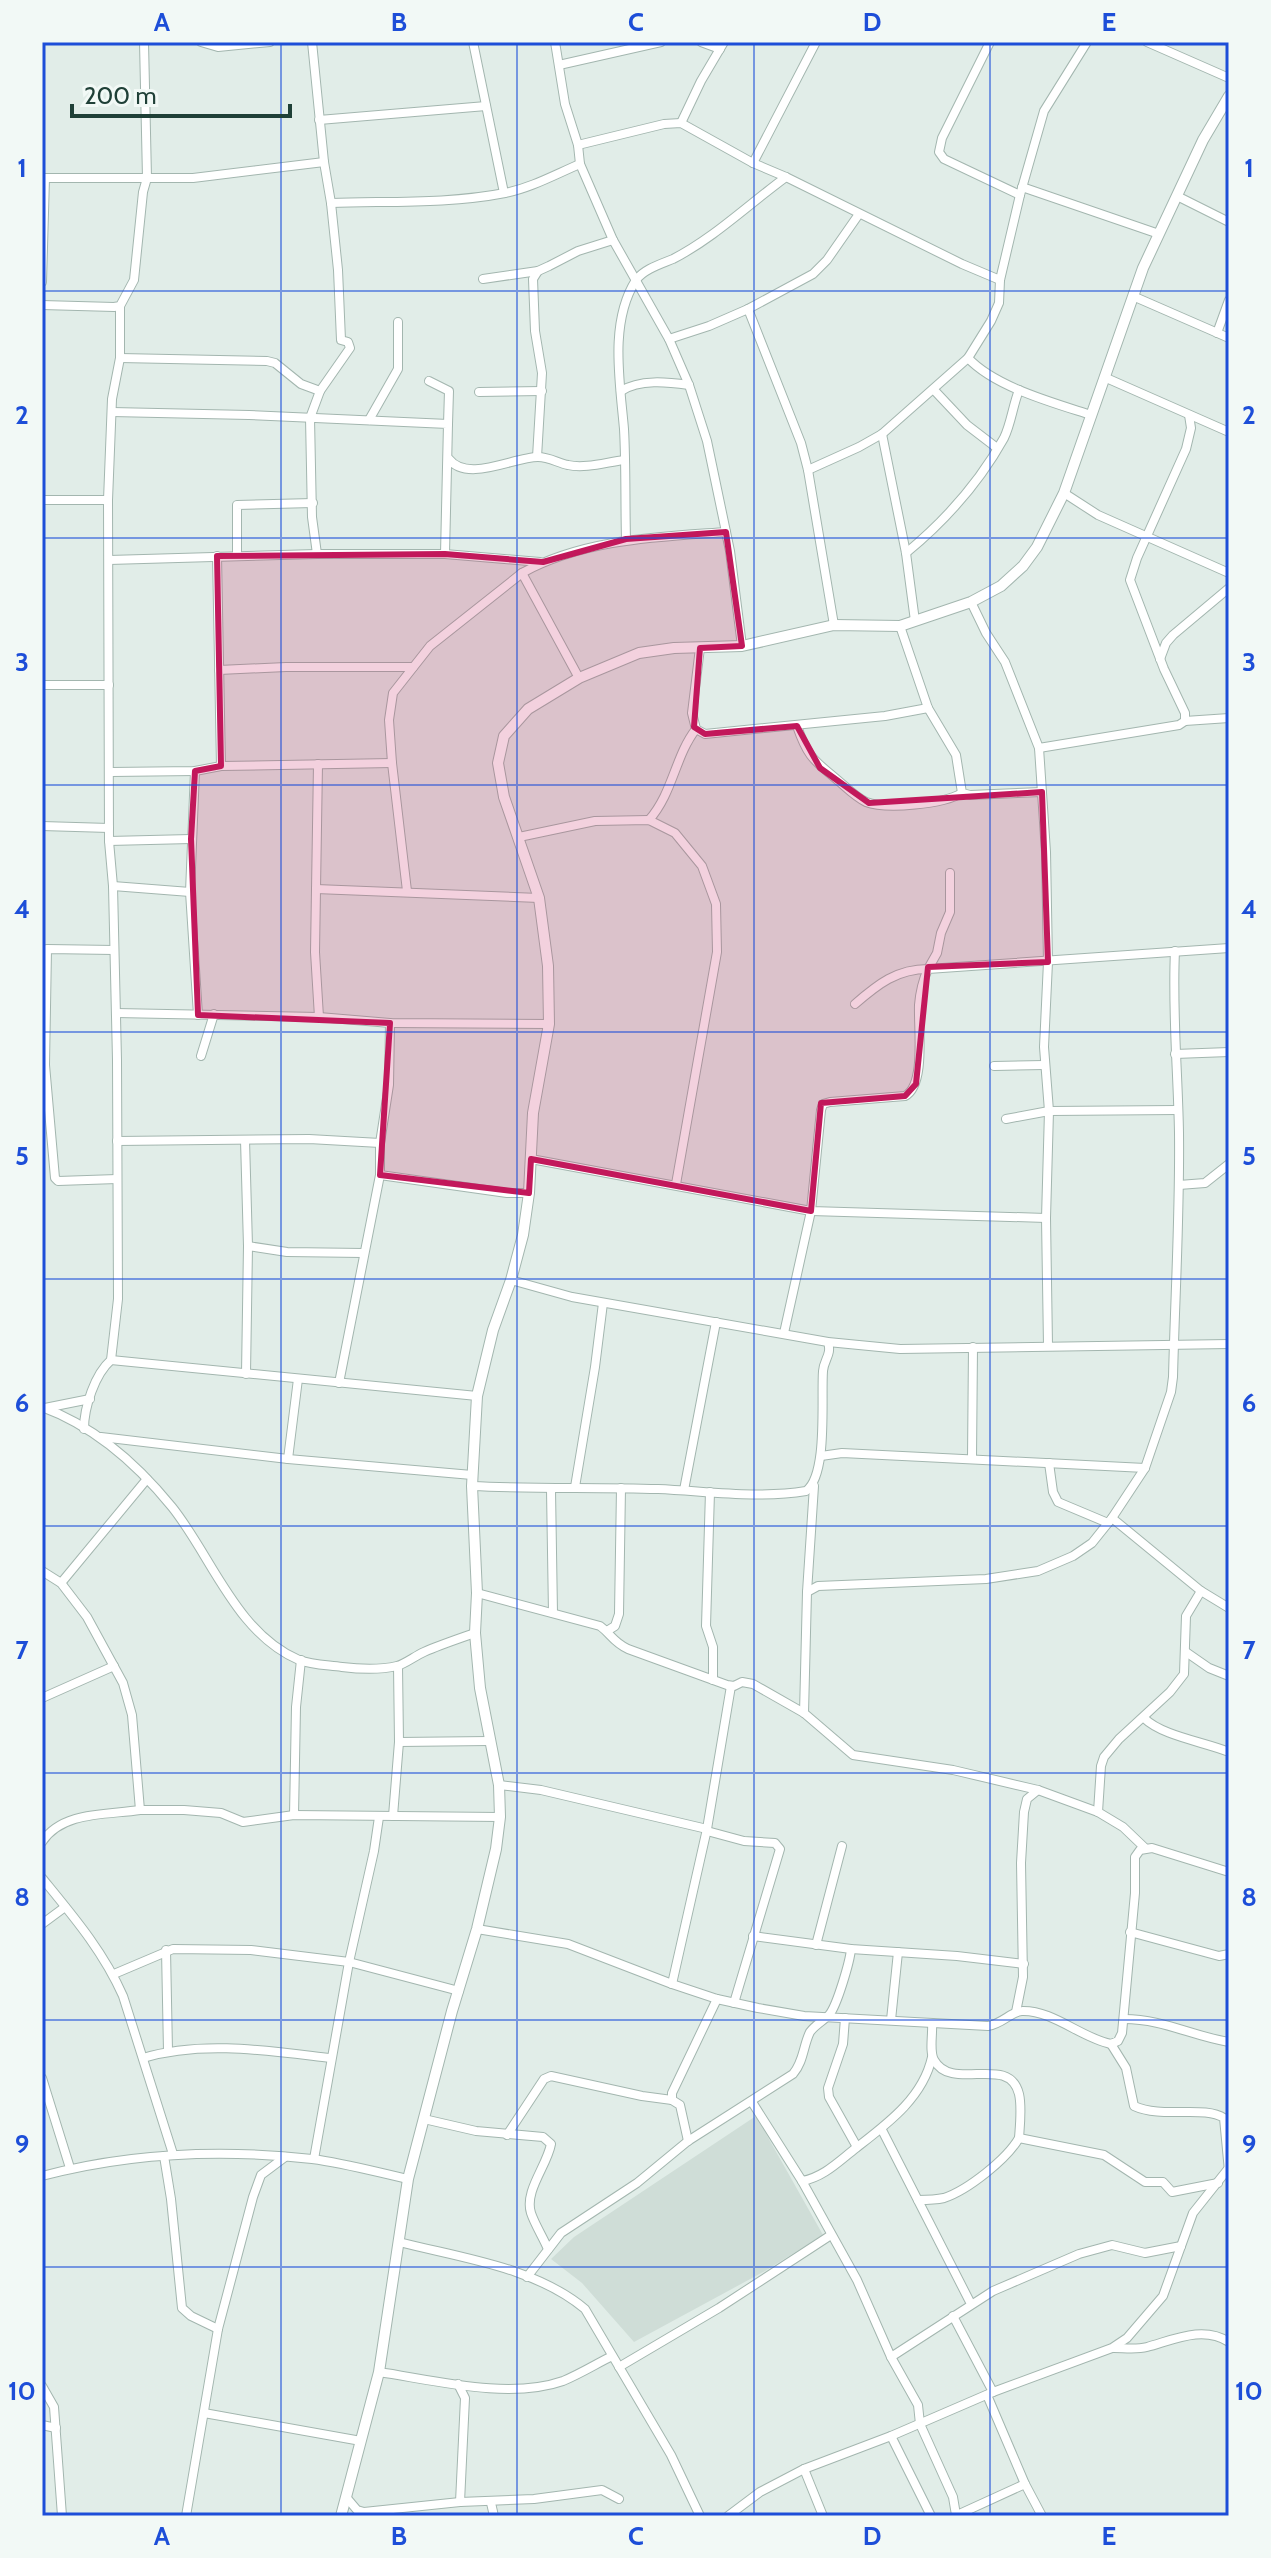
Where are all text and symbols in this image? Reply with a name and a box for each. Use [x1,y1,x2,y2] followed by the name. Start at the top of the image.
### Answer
[154,6,171,38] text: A
[391,6,407,38] text: B
[628,6,644,38] text: C
[863,6,881,38] text: D
[1102,6,1116,38] text: E
[72,68,290,118] scale bar
[84,81,157,110] text: 200 m
[17,152,27,184] text: 1
[1244,152,1254,184] text: 1
[15,399,29,431] text: 2
[1242,399,1256,431] text: 2
[15,646,29,678] text: 3
[1242,646,1256,678] text: 3
[14,893,30,925] text: 4
[1241,893,1257,925] text: 4
[15,1140,29,1172] text: 5
[1242,1140,1256,1172] text: 5
[15,1387,29,1419] text: 6
[1242,1387,1256,1419] text: 6
[15,1634,29,1666] text: 7
[1242,1634,1256,1666] text: 7
[14,1881,30,1913] text: 8
[1241,1881,1257,1913] text: 8
[15,2128,29,2160] text: 9
[1242,2128,1256,2160] text: 9
[8,2375,36,2407] text: 10
[1235,2375,1263,2407] text: 10
[154,2520,171,2552] text: A
[391,2520,407,2552] text: B
[628,2520,644,2552] text: C
[863,2520,881,2552] text: D
[1102,2520,1116,2552] text: E

